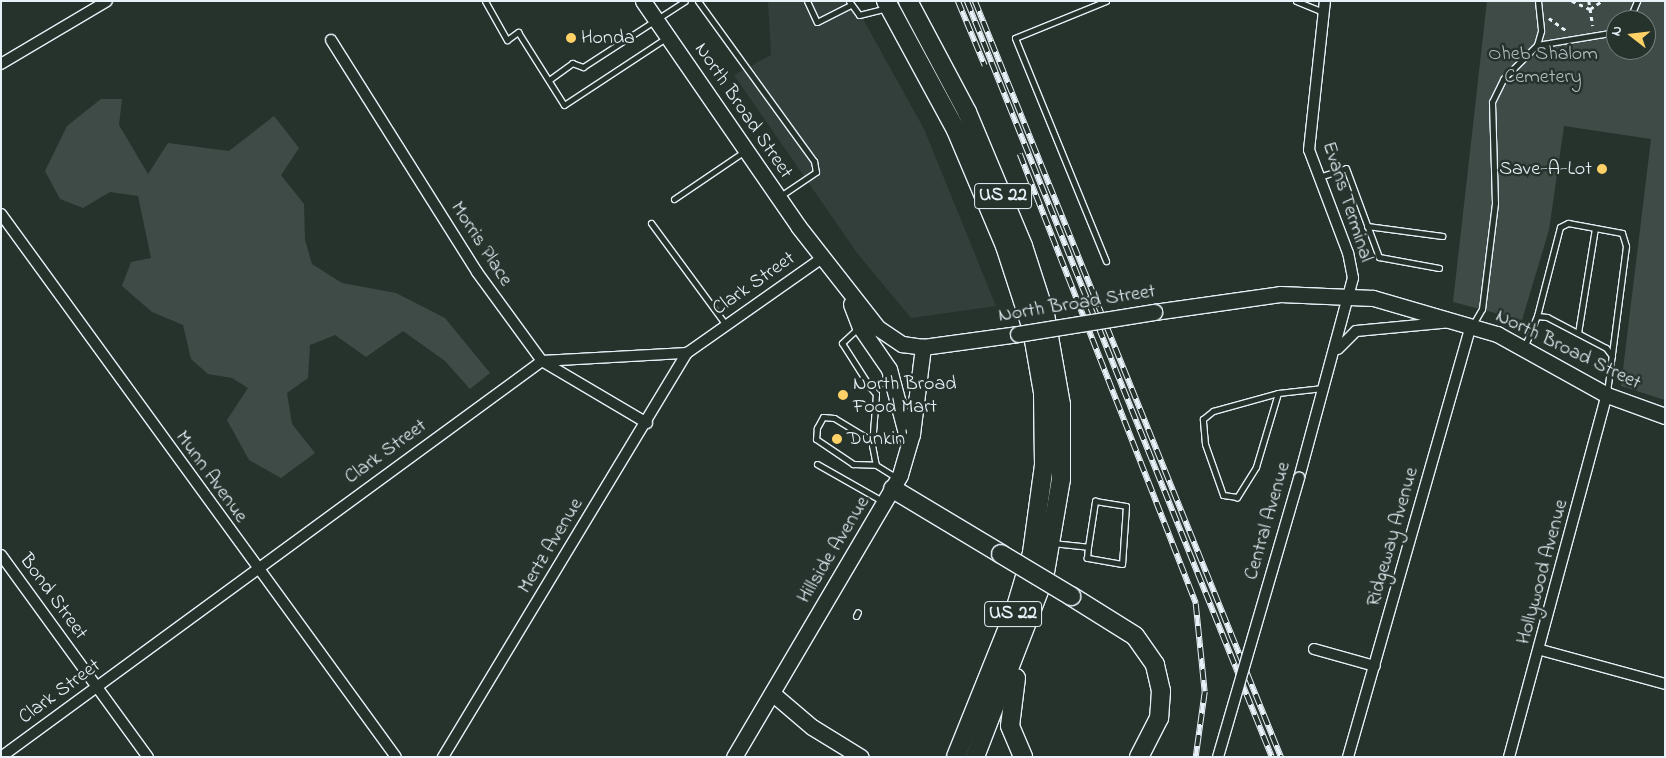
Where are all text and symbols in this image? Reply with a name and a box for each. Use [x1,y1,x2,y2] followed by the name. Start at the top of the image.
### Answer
[1606,10,1656,60] north arrow
[1606,24,1628,38] text: N
[581,26,635,50] place label: Honda
[565,32,577,44] marker: Honda
[689,38,797,184] street label: North Broad Street
[1488,42,1598,89] park label: Oheb Shalom Cemetery
[1316,139,1378,265] street label: Evans Terminal
[1499,157,1592,181] place label: Save-A-Lot
[1596,163,1608,175] marker: Save-A-Lot
[973,180,1033,212] road number: US 22
[445,197,517,291] street label: Morris Place
[708,247,800,321] street label: Clark Street
[997,280,1157,328] street label: North Broad Street
[1491,304,1645,396] street label: North Broad Street
[853,372,956,419] place label: North Broad Food Mart
[837,389,849,401] marker: North Broad Food Mart
[340,414,432,490] street label: Clark Street
[170,426,252,528] street label: Munn Avenue
[847,427,907,451] place label: Dunkin'
[831,433,843,445] marker: Dunkin'
[1240,459,1296,583] street label: Central Avenue
[1362,465,1424,609] street label: Ridgeway Avenue
[793,492,875,608] street label: Hillside Avenue
[513,494,589,598] street label: Mertz Avenue
[1512,497,1574,647] street label: Hollywood Avenue
[14,549,92,645] street label: Bond Street
[983,598,1043,630] road number: US 22
[14,654,106,730] street label: Clark Street

